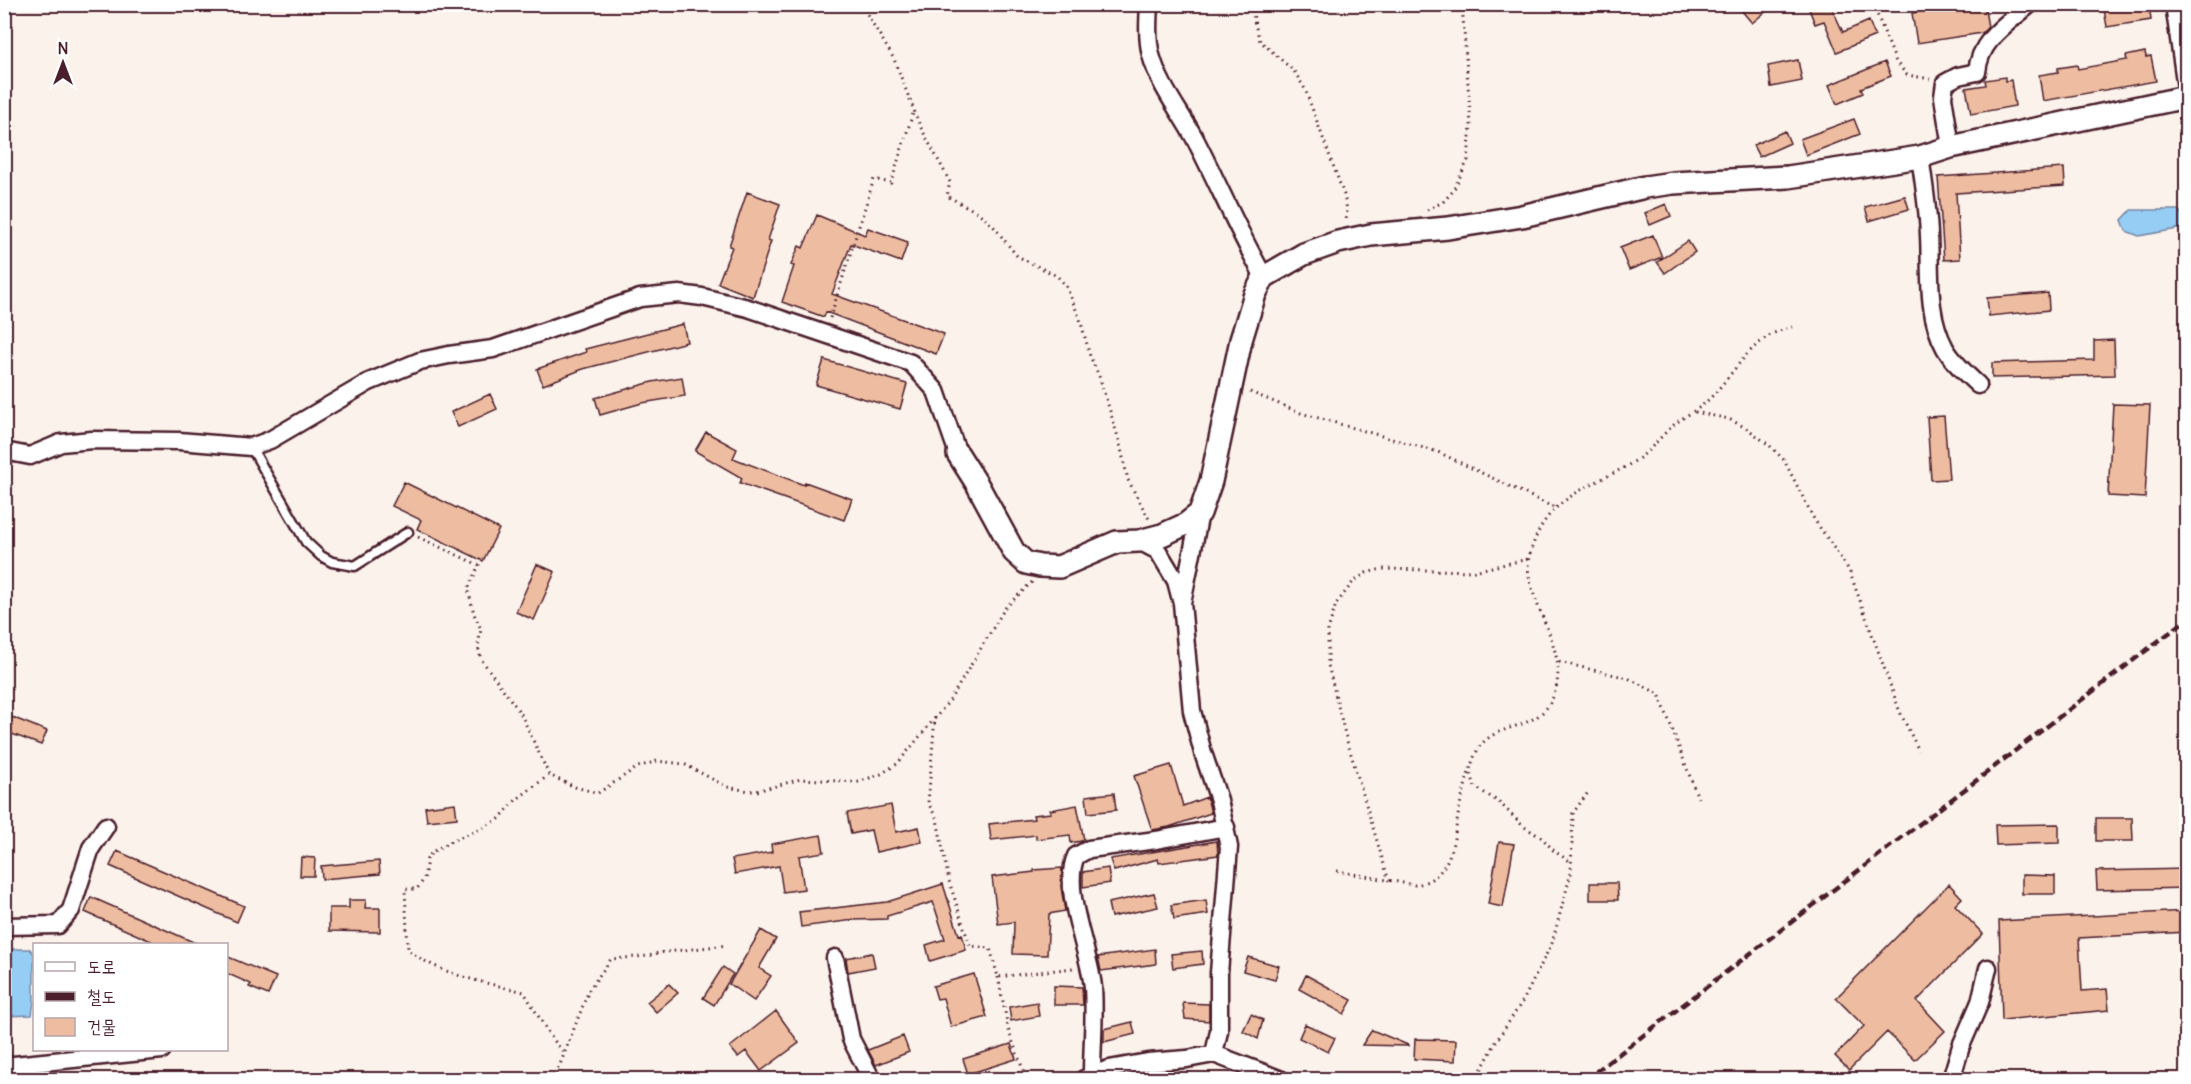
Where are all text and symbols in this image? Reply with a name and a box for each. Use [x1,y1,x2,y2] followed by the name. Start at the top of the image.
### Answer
[33,33,93,93] north arrow
[57,38,69,58] text: N
[33,943,228,1051] legend
[87,955,116,978] text: 도로
[87,985,116,1008] text: 철도
[87,1015,116,1038] text: 건물

